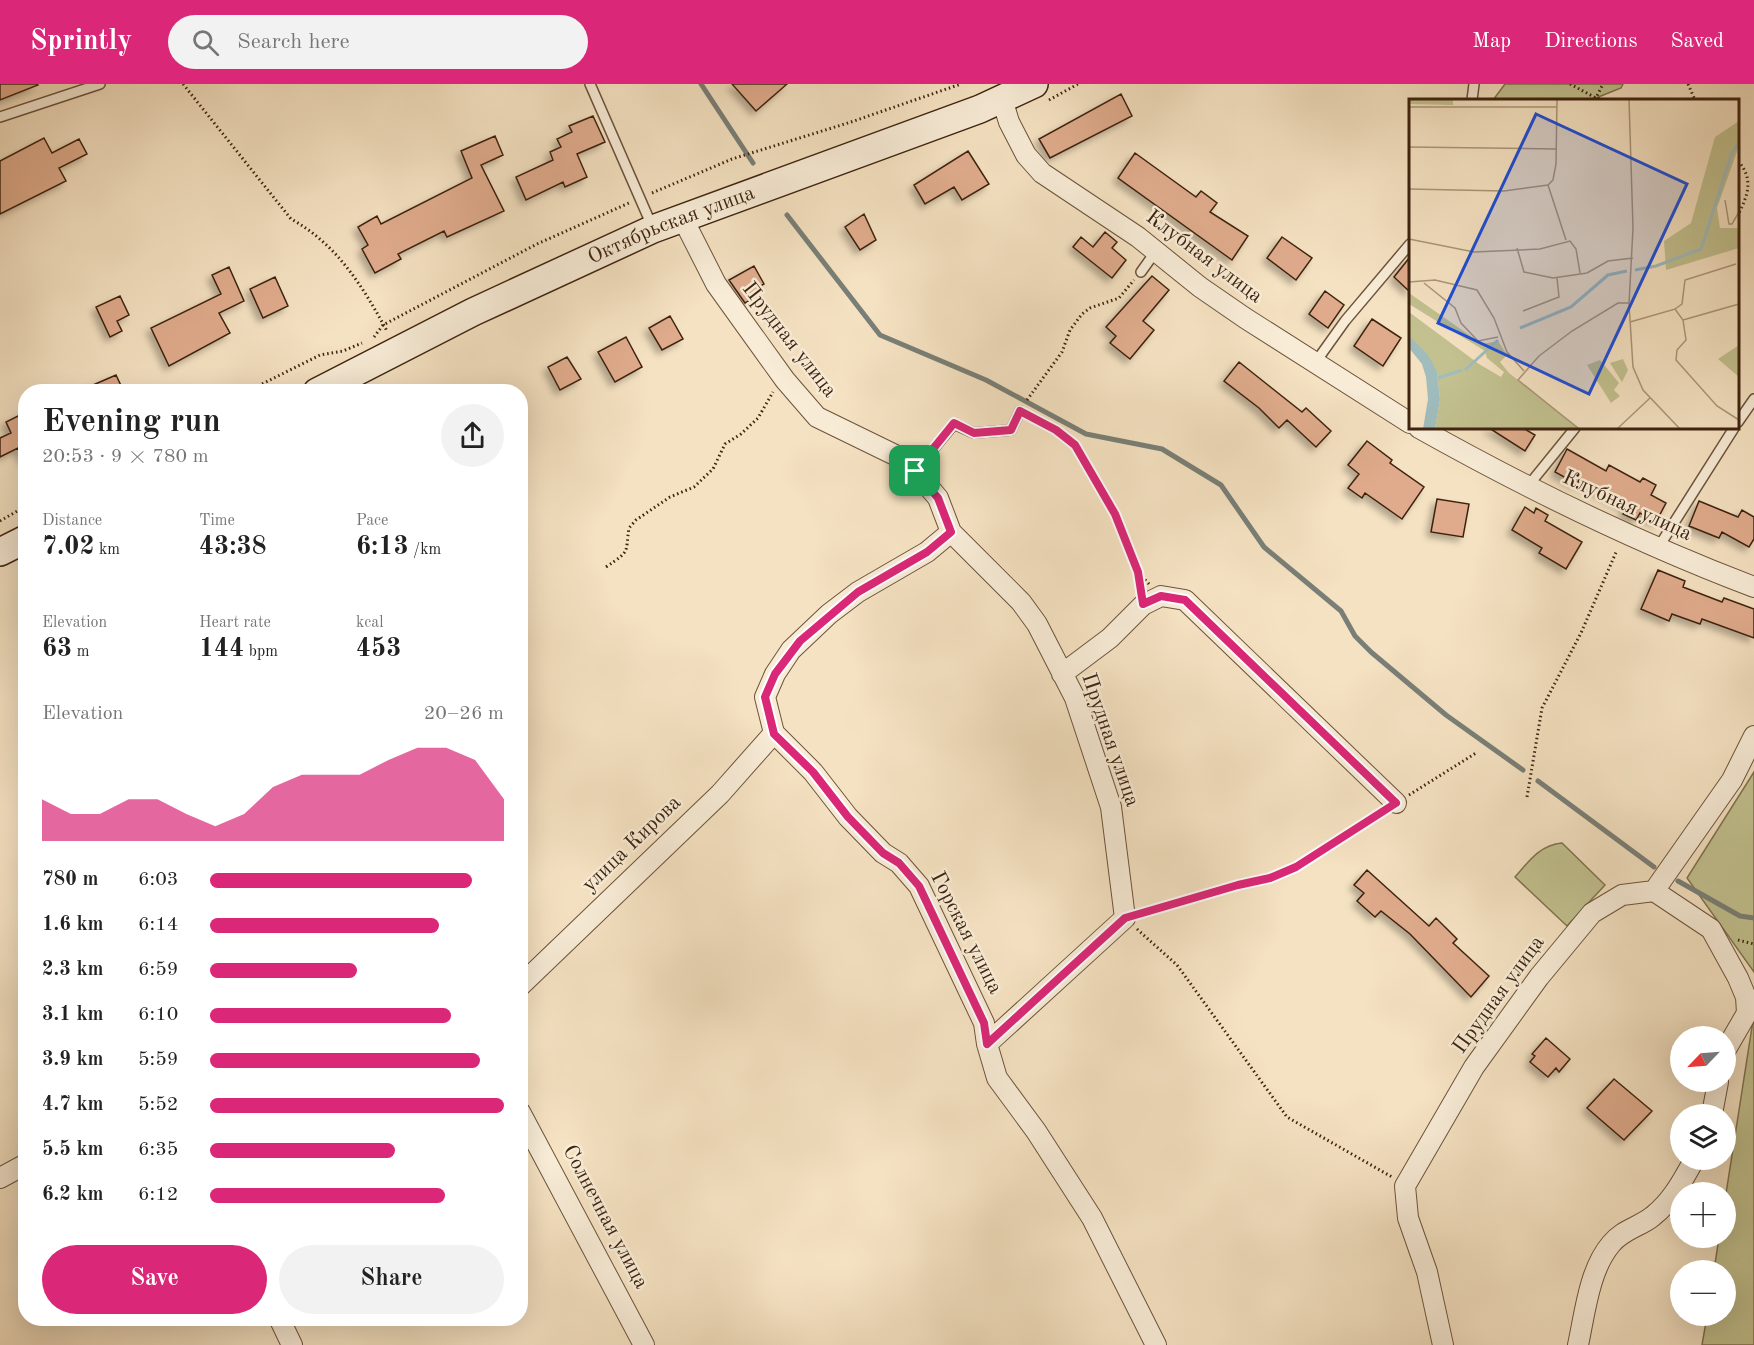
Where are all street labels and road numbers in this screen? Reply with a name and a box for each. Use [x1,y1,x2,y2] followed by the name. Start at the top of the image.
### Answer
[585,182,757,268] street label: Октябрьская улица
[1142,207,1266,307] street label: Клубная улица
[738,278,840,402] street label: Прудная улица
[1559,467,1695,545] street label: Клубная улица
[1077,670,1143,810] street label: Прудная улица
[579,792,685,896] street label: улица Кирова
[926,869,1006,997] street label: Горская улица
[1449,932,1549,1058] street label: Прудная улица
[558,1142,652,1292] street label: Солнечная улица

